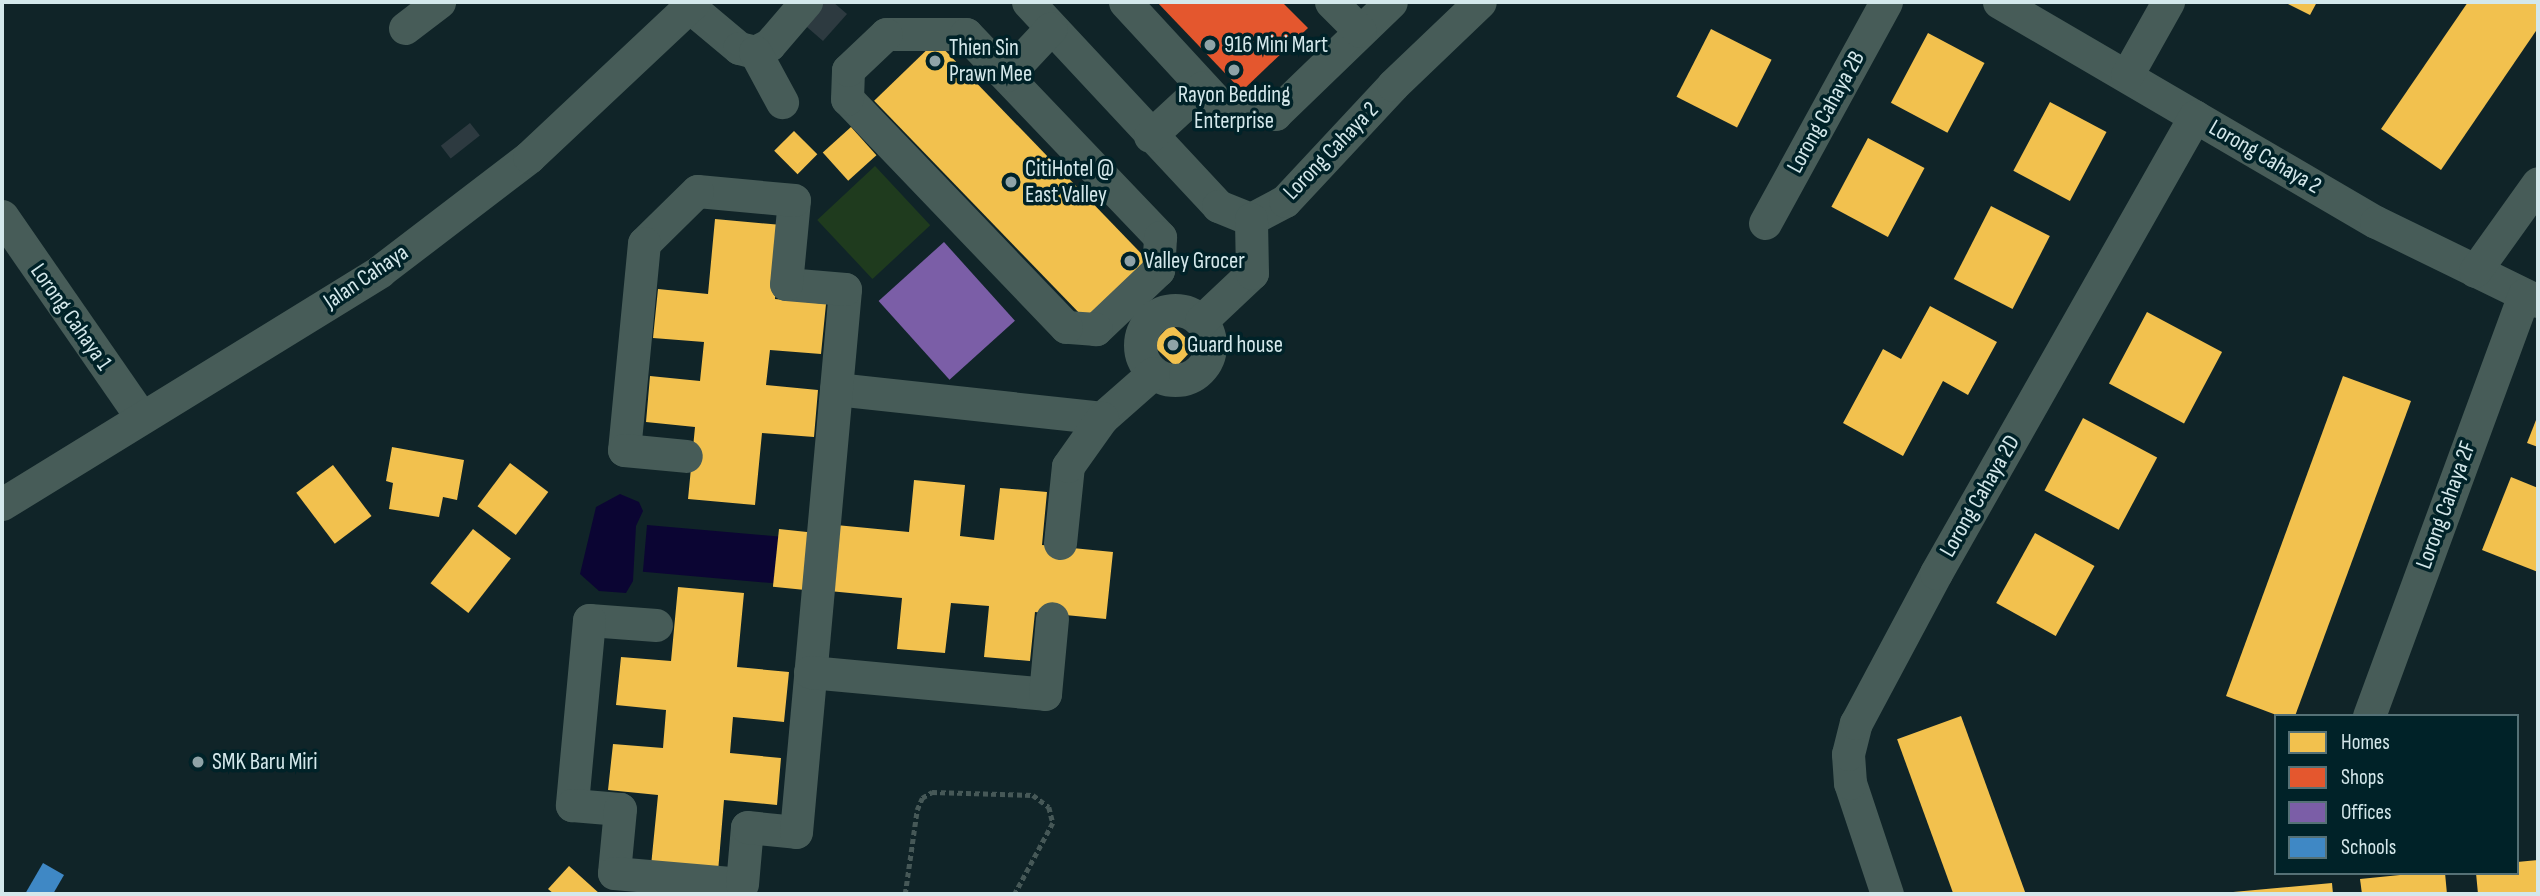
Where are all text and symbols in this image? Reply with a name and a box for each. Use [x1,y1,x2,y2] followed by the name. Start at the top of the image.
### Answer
[1224,31,1328,59] place label: 916 Mini Mart
[949,34,1032,88] place label: Thien Sin Prawn Mee
[1202,37,1218,53] marker: 916 Mini Mart
[1781,46,1871,178] street label: Lorong Cahaya 2B
[927,53,943,69] marker: Thien Sin Prawn Mee
[1226,62,1242,78] marker: Rayon Bedding Enterprise
[1178,81,1290,135] place label: Rayon Bedding Enterprise
[1278,96,1384,206] street label: Lorong Cahaya 2
[2204,114,2326,200] street label: Lorong Cahaya 2
[1025,155,1114,209] place label: CitiHotel @ East Valley
[1003,174,1019,190] marker: CitiHotel @ East Valley
[319,239,413,315] street label: Jalan Cahaya
[1144,247,1245,275] place label: Valley Grocer
[1122,253,1138,269] marker: Valley Grocer
[24,258,118,376] street label: Lorong Cahaya 1
[1187,331,1283,359] place label: Guard house
[1165,337,1181,353] marker: Guard house
[1934,430,2026,562] street label: Lorong Cahaya 2D
[2410,437,2482,573] street label: Lorong Cahaya 2F
[2274,714,2519,875] legend
[2341,730,2390,755] text: Homes
[212,748,317,776] place label: SMK Baru Miri
[190,754,206,770] marker: SMK Baru Miri
[2341,765,2384,790] text: Shops
[2341,800,2392,825] text: Offices
[2341,835,2396,860] text: Schools

